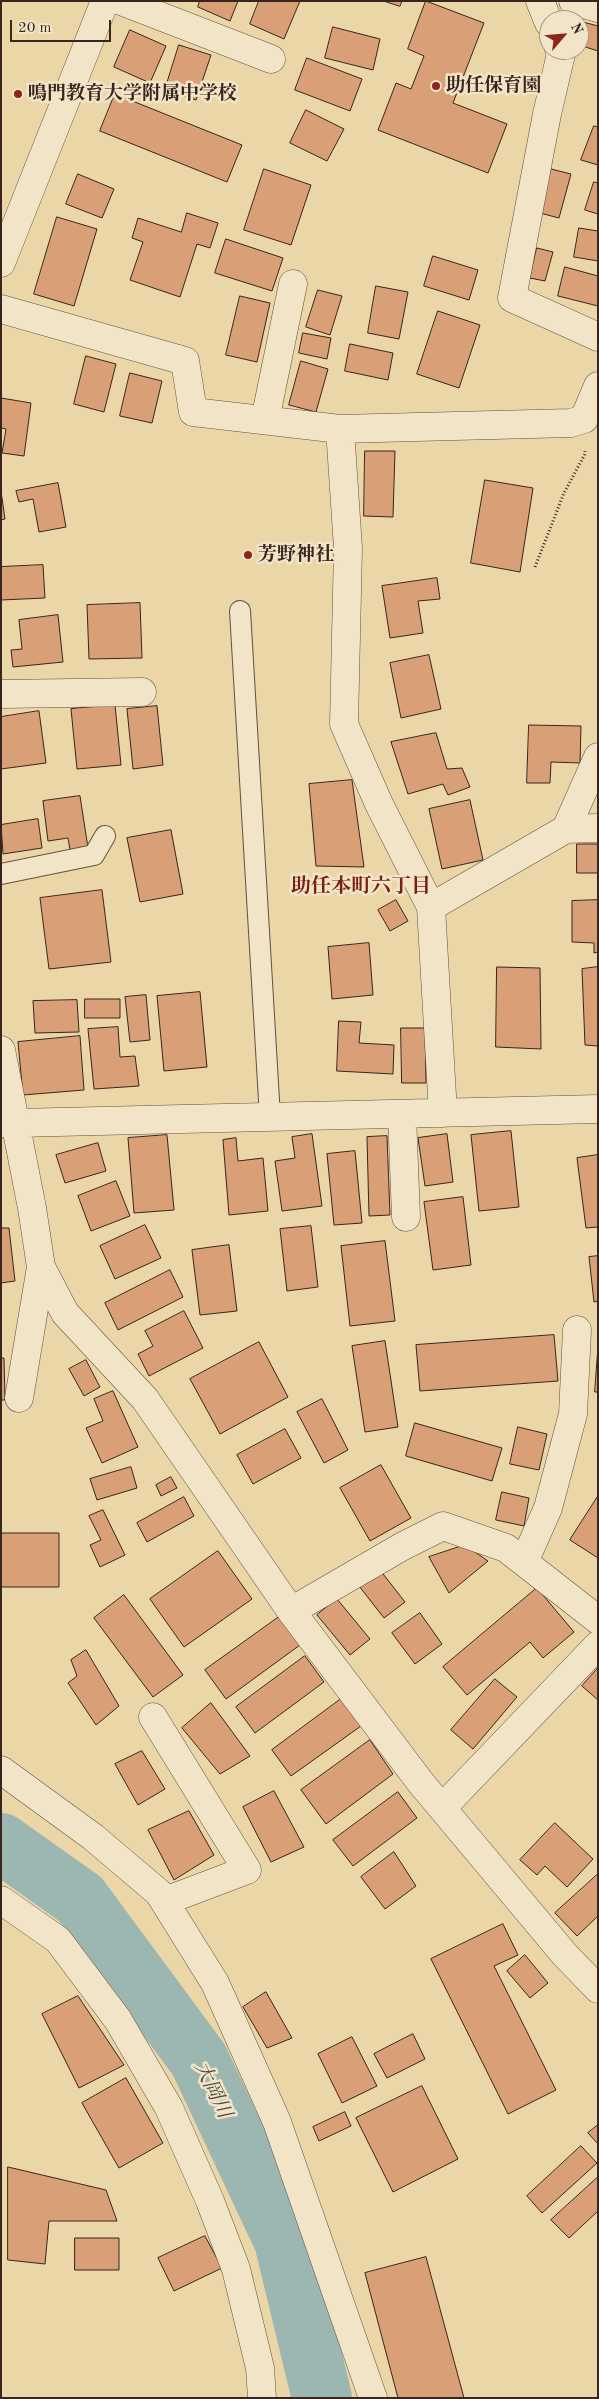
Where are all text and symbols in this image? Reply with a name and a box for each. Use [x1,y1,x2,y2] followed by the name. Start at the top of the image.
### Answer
[12,10,114,42] scale bar
[539,10,589,60] north arrow
[18,21,52,36] text: 20 m
[568,21,585,37] text: N
[446,75,541,97] place label: 助任保育園
[430,80,442,92] marker: 助任保育園
[28,83,237,105] place label: 鳴門教育大学附属中学校
[12,88,24,100] marker: 鳴門教育大学附属中学校
[258,544,334,566] place label: 芳野神社
[242,549,254,561] marker: 芳野神社
[291,875,431,899] district label: 助任本町六丁目
[188,2058,236,2122] water label: 大岡川

